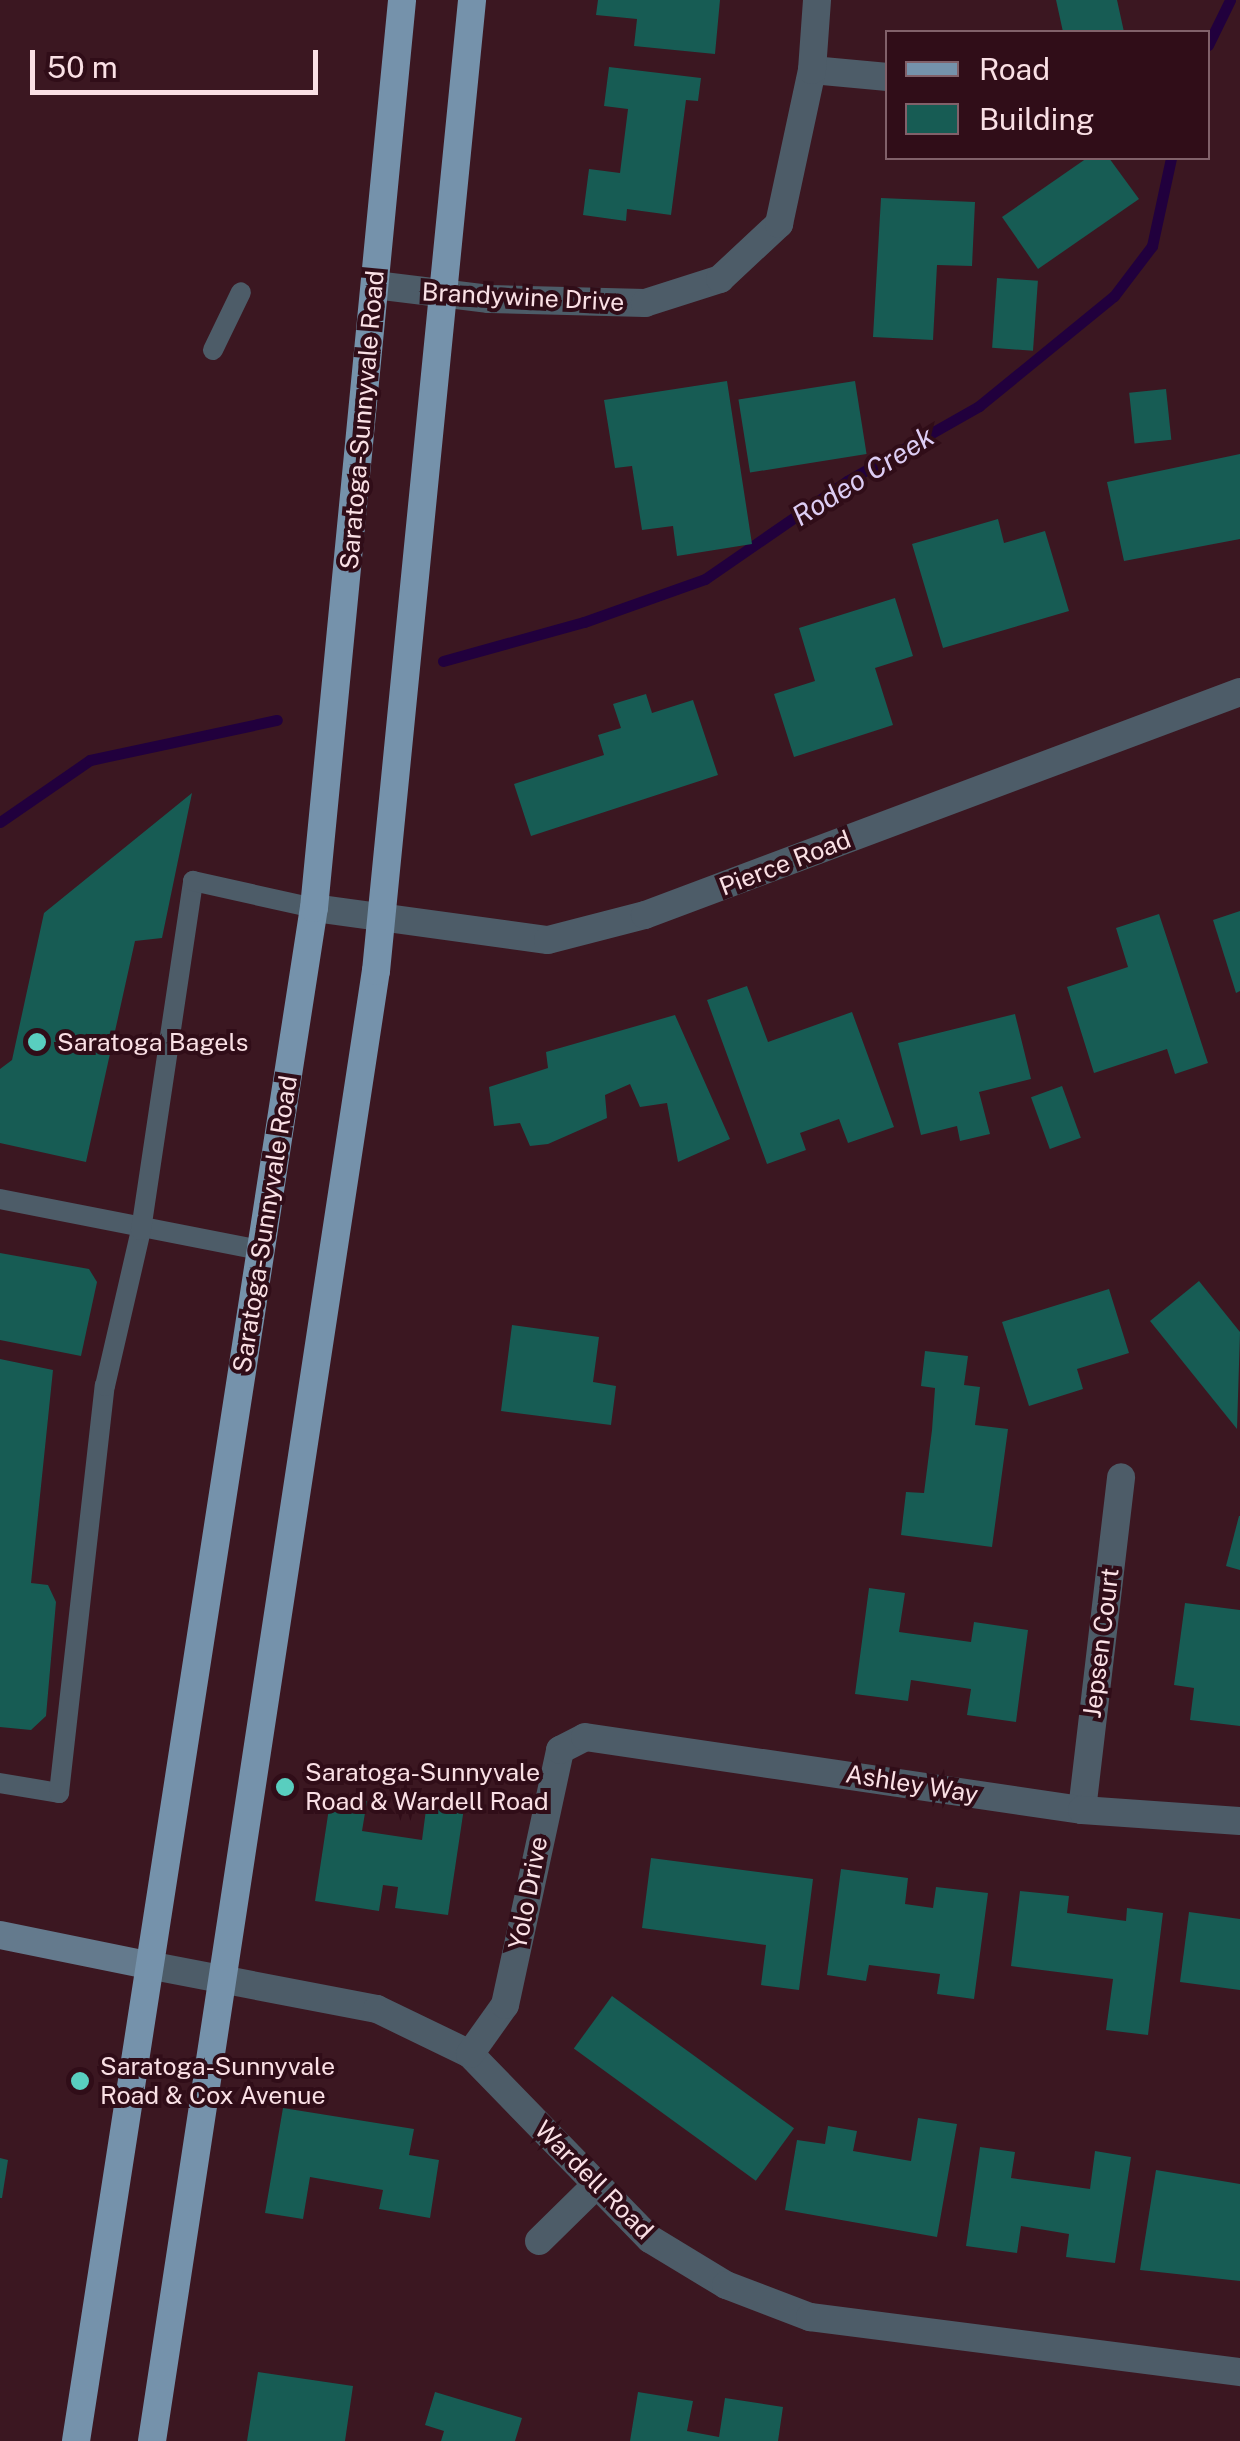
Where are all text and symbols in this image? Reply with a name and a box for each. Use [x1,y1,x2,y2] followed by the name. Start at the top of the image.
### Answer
[35,30,322,92] scale bar
[885,30,1210,160] legend
[47,49,118,85] text: 50 m
[979,51,1050,87] text: Road
[979,101,1094,137] text: Building
[334,269,390,571] street label: Saratoga-Sunnyvale Road
[421,277,625,317] street label: Brandywine Drive
[786,419,940,533] water label: Rodeo Creek
[715,824,855,902] street label: Pierce Road
[57,1027,248,1057] place label: Saratoga Bagels
[26,1031,48,1053] marker: Saratoga Bagels
[227,1073,303,1375] street label: Saratoga-Sunnyvale Road
[1077,1566,1125,1720] street label: Jepsen Court
[305,1758,549,1817] place label: Saratoga-Sunnyvale Road & Wardell Road
[843,1759,981,1809] street label: Ashley Way
[274,1776,296,1798] marker: Saratoga-Sunnyvale Road & Wardell Road
[502,1834,554,1952] street label: Yolo Drive
[100,2052,335,2111] place label: Saratoga-Sunnyvale Road & Cox Avenue
[69,2070,91,2092] marker: Saratoga-Sunnyvale Road & Cox Avenue
[528,2114,660,2246] street label: Wardell Road

